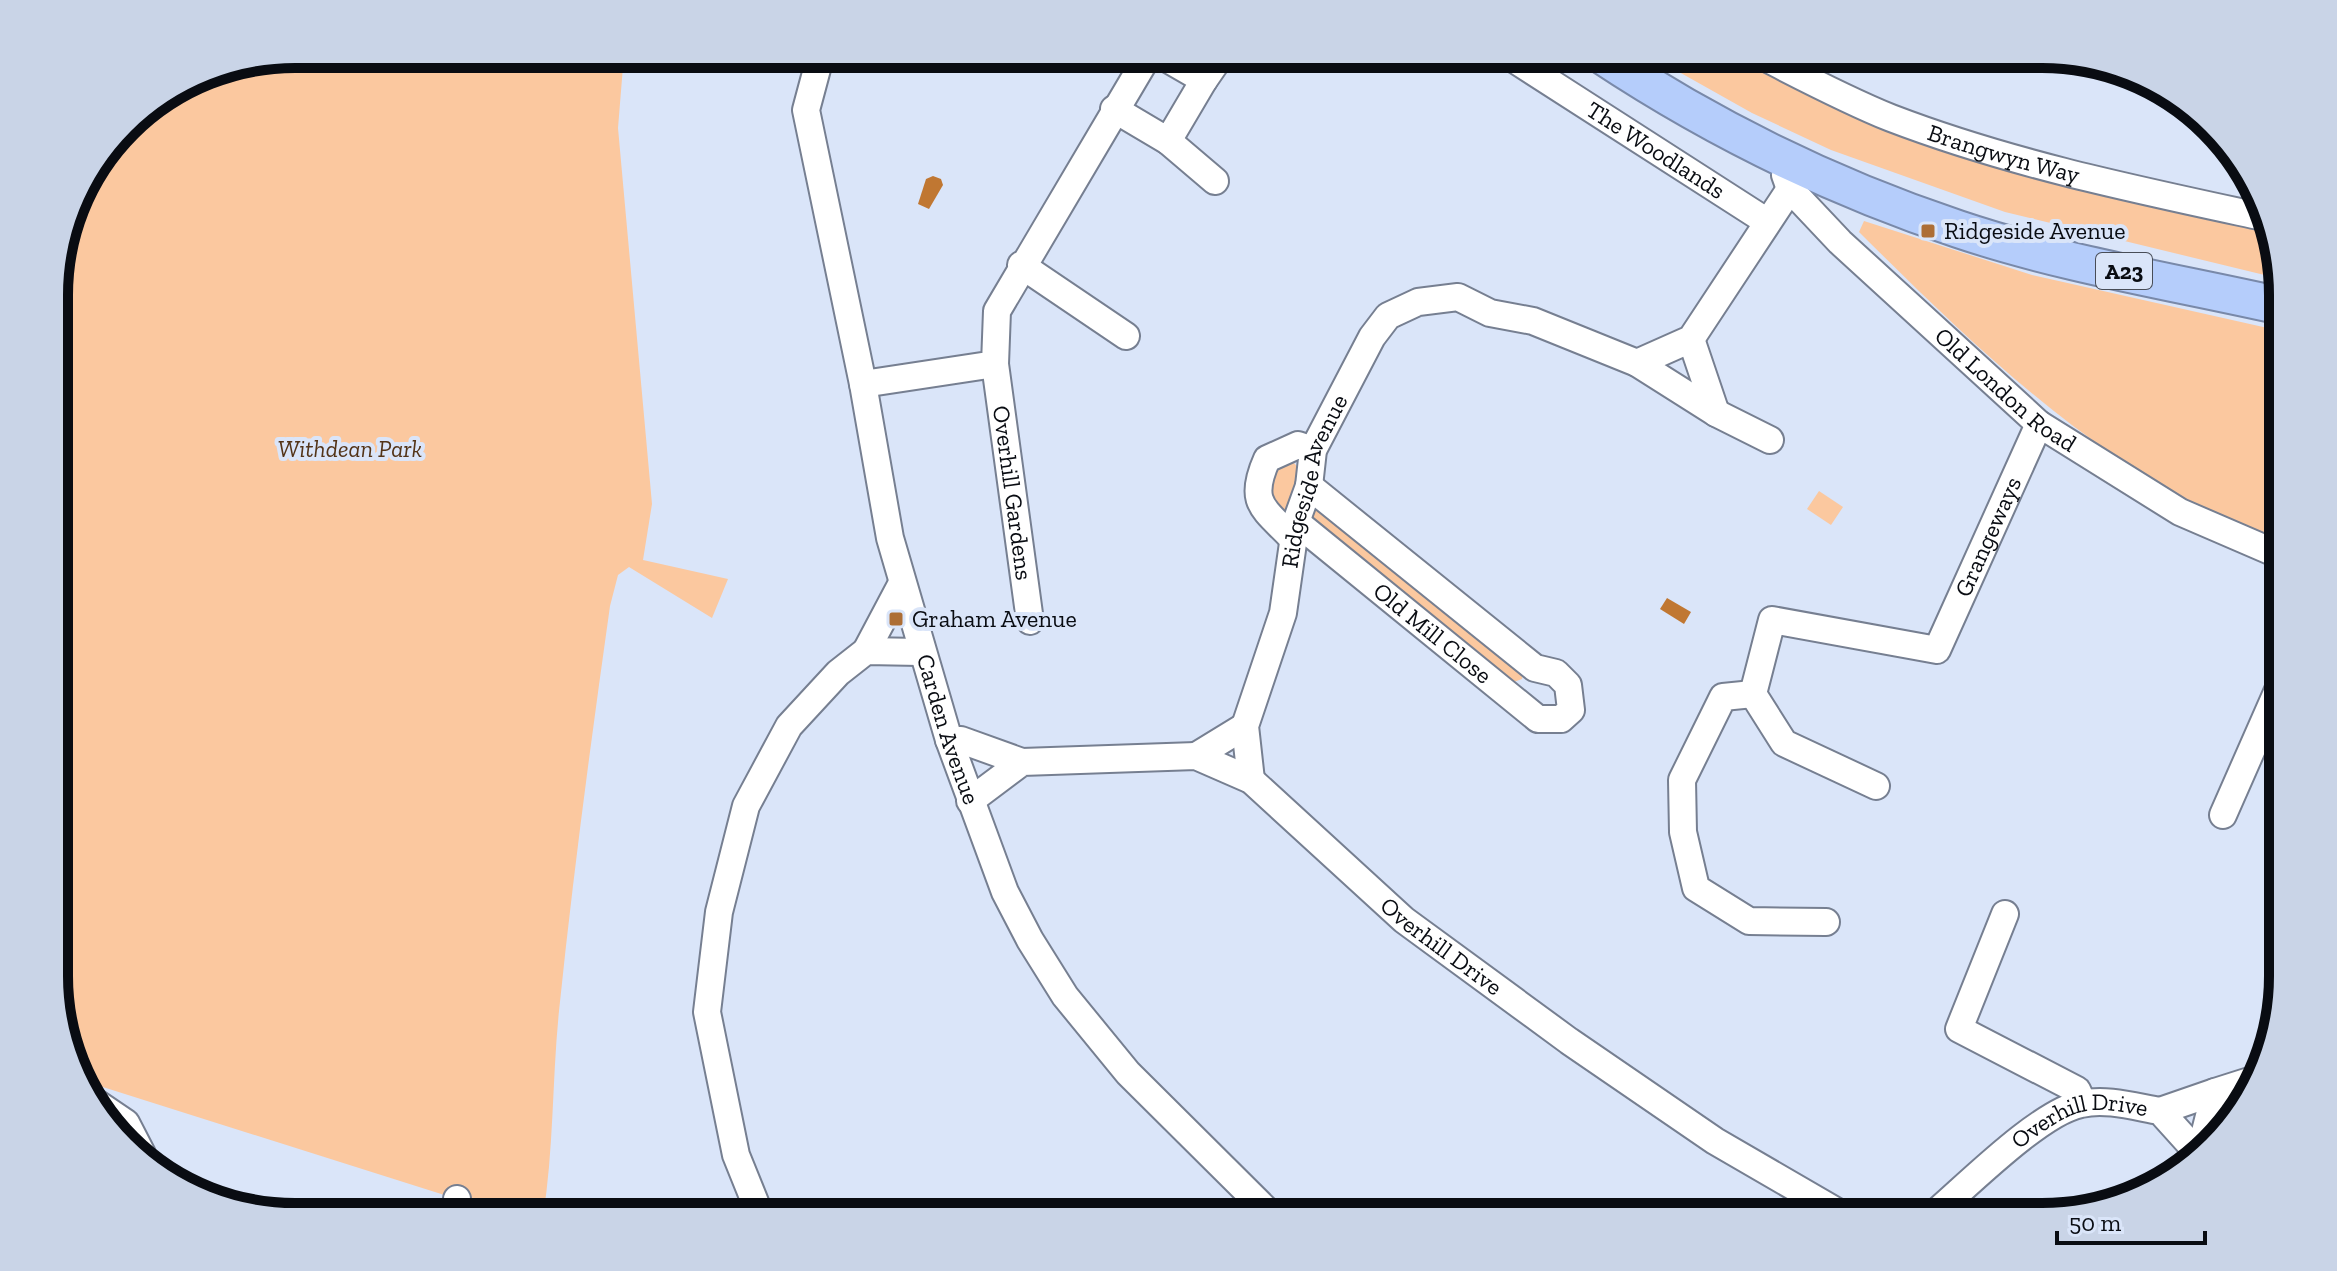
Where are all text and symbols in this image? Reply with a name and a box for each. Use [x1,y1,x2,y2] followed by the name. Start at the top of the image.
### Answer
[1581,95,1731,205] street label: The Woodlands
[1924,117,2083,189] street label: Brangwyn Way
[1944,216,2126,245] place label: Ridgeside Avenue
[1919,222,1937,240] marker: Ridgeside Avenue
[2096,253,2152,289] road number: A23
[1929,321,2082,458] street label: Old London Road
[1275,389,1354,570] street label: Ridgeside Avenue
[987,404,1039,582] street label: Overhill Gardens
[278,434,423,463] park label: Withdean Park
[1948,472,2027,601] street label: Grangeways
[1368,576,1498,690] street label: Old Mill Close
[912,604,1077,633] place label: Graham Avenue
[887,610,905,628] marker: Graham Avenue
[911,651,986,808] street label: Carden Avenue
[1374,891,1508,1001] street label: Overhill Drive
[2005,1087,2150,1155] street label: Overhill Drive
[2057,1195,2205,1245] scale bar
[2069,1208,2122,1237] text: 50 m

